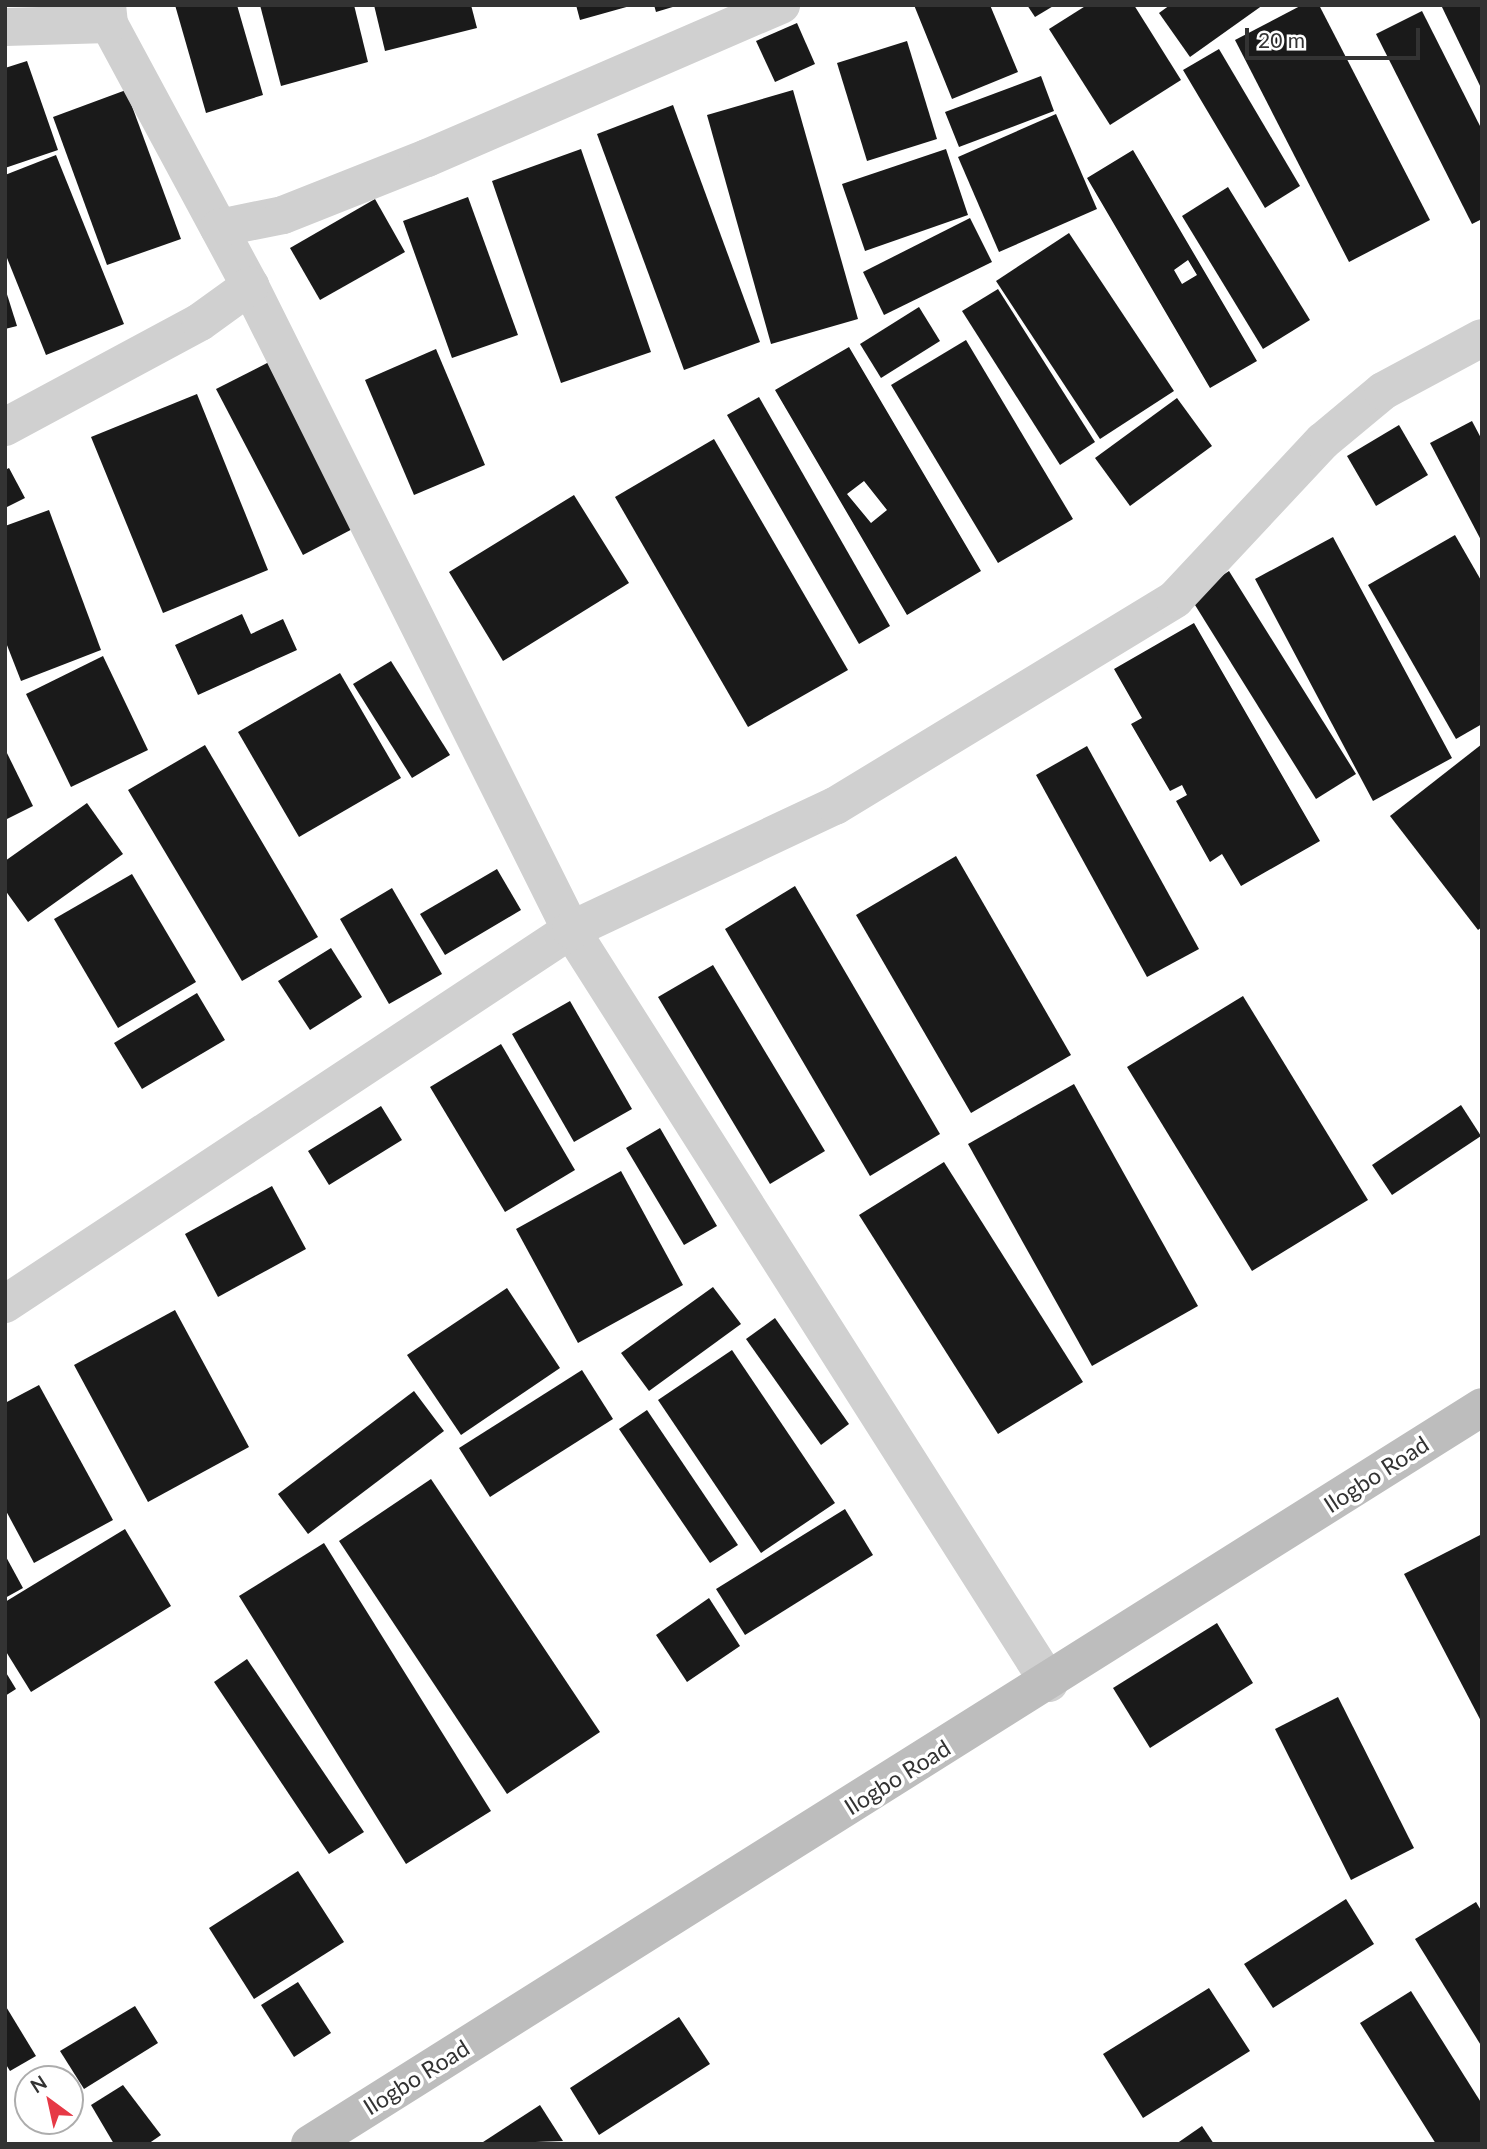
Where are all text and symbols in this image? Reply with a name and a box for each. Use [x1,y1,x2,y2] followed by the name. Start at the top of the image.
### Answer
[1249,14,1424,58] scale bar
[1258,27,1305,52] text: 20 m
[1318,1430,1434,1518] street label: Ilogbo Road
[839,1734,955,1820] street label: Ilogbo Road
[358,2034,474,2120] street label: Ilogbo Road
[14,2065,84,2135] north arrow
[26,2070,51,2097] text: N

